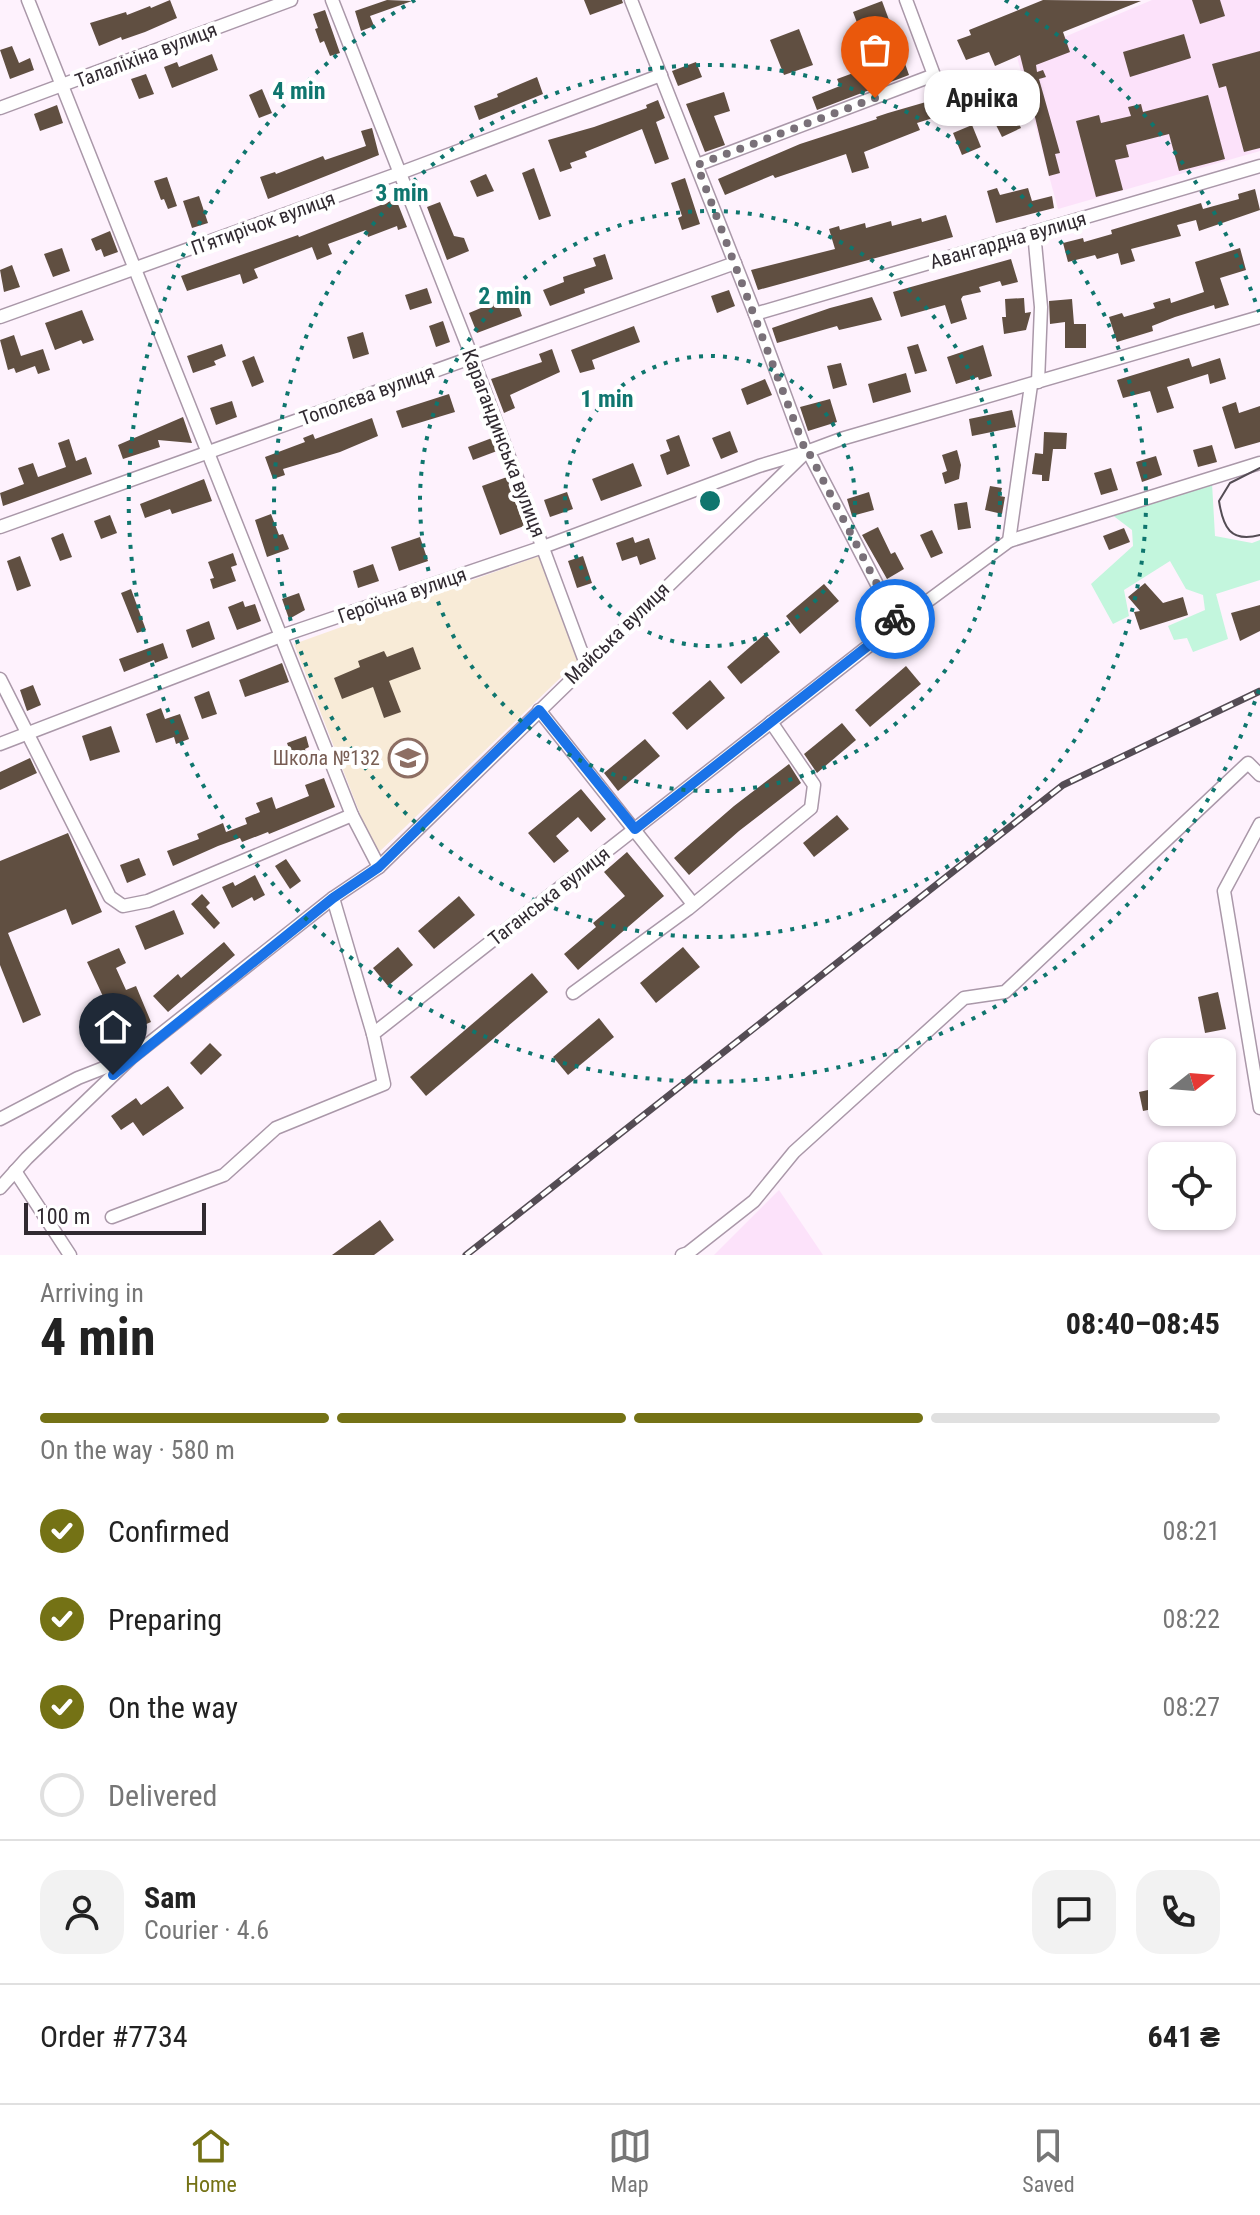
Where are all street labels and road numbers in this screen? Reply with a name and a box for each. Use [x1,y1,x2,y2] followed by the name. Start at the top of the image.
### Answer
[72,17,220,93] street label: Талаліхіна вулиця
[188,186,338,260] street label: П’ятирічок вулиця
[927,206,1089,274] street label: Авангардна вулиця
[457,346,551,540] street label: Карагандинська вулиця
[296,359,438,431] street label: Тополєва вулиця
[335,562,469,628] street label: Героїчна вулиця
[560,577,674,689] street label: Майська вулиця
[484,841,614,951] street label: Таганська вулиця

